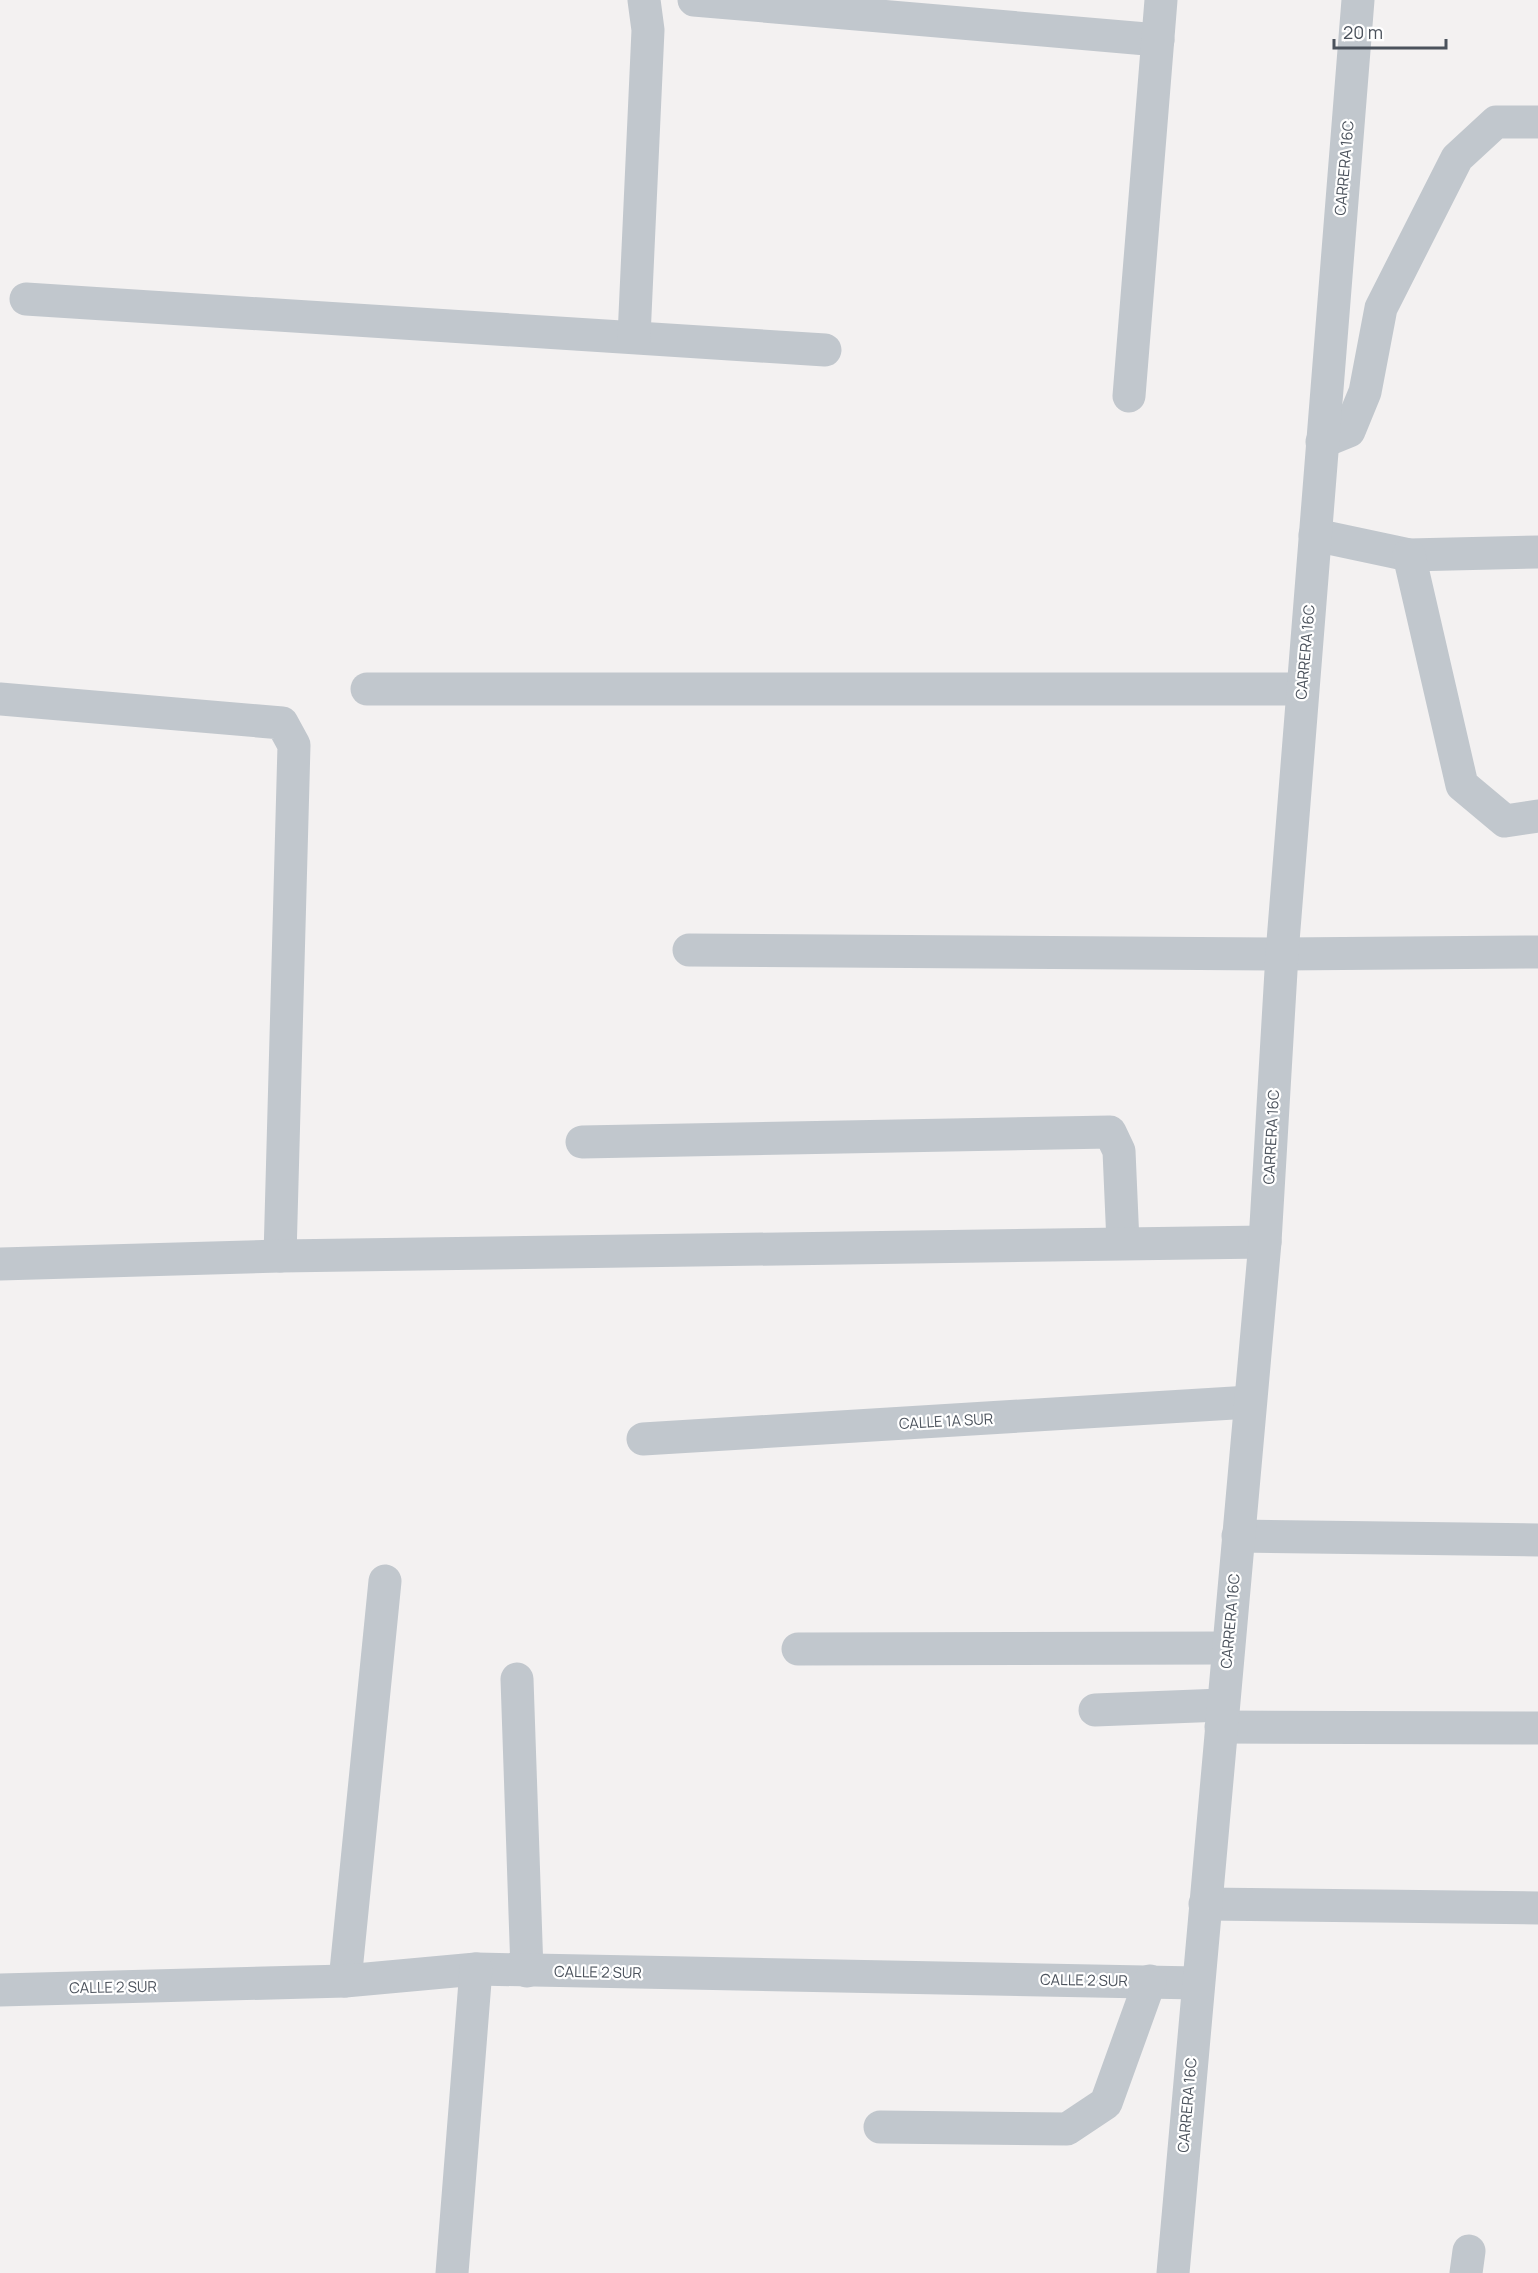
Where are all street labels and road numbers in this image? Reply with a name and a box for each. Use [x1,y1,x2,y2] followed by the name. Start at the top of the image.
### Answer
[1329,119,1359,216] street label: CARRERA 16C
[1290,603,1320,700] street label: CARRERA 16C
[1258,1089,1284,1185] street label: CARRERA 16C
[898,1408,994,1434] street label: CALLE 1A SUR
[1215,1572,1245,1669] street label: CARRERA 16C
[554,1961,642,1983] street label: CALLE 2 SUR
[1040,1969,1128,1991] street label: CALLE 2 SUR
[69,1976,157,1998] street label: CALLE 2 SUR
[1172,2056,1202,2153] street label: CARRERA 16C

